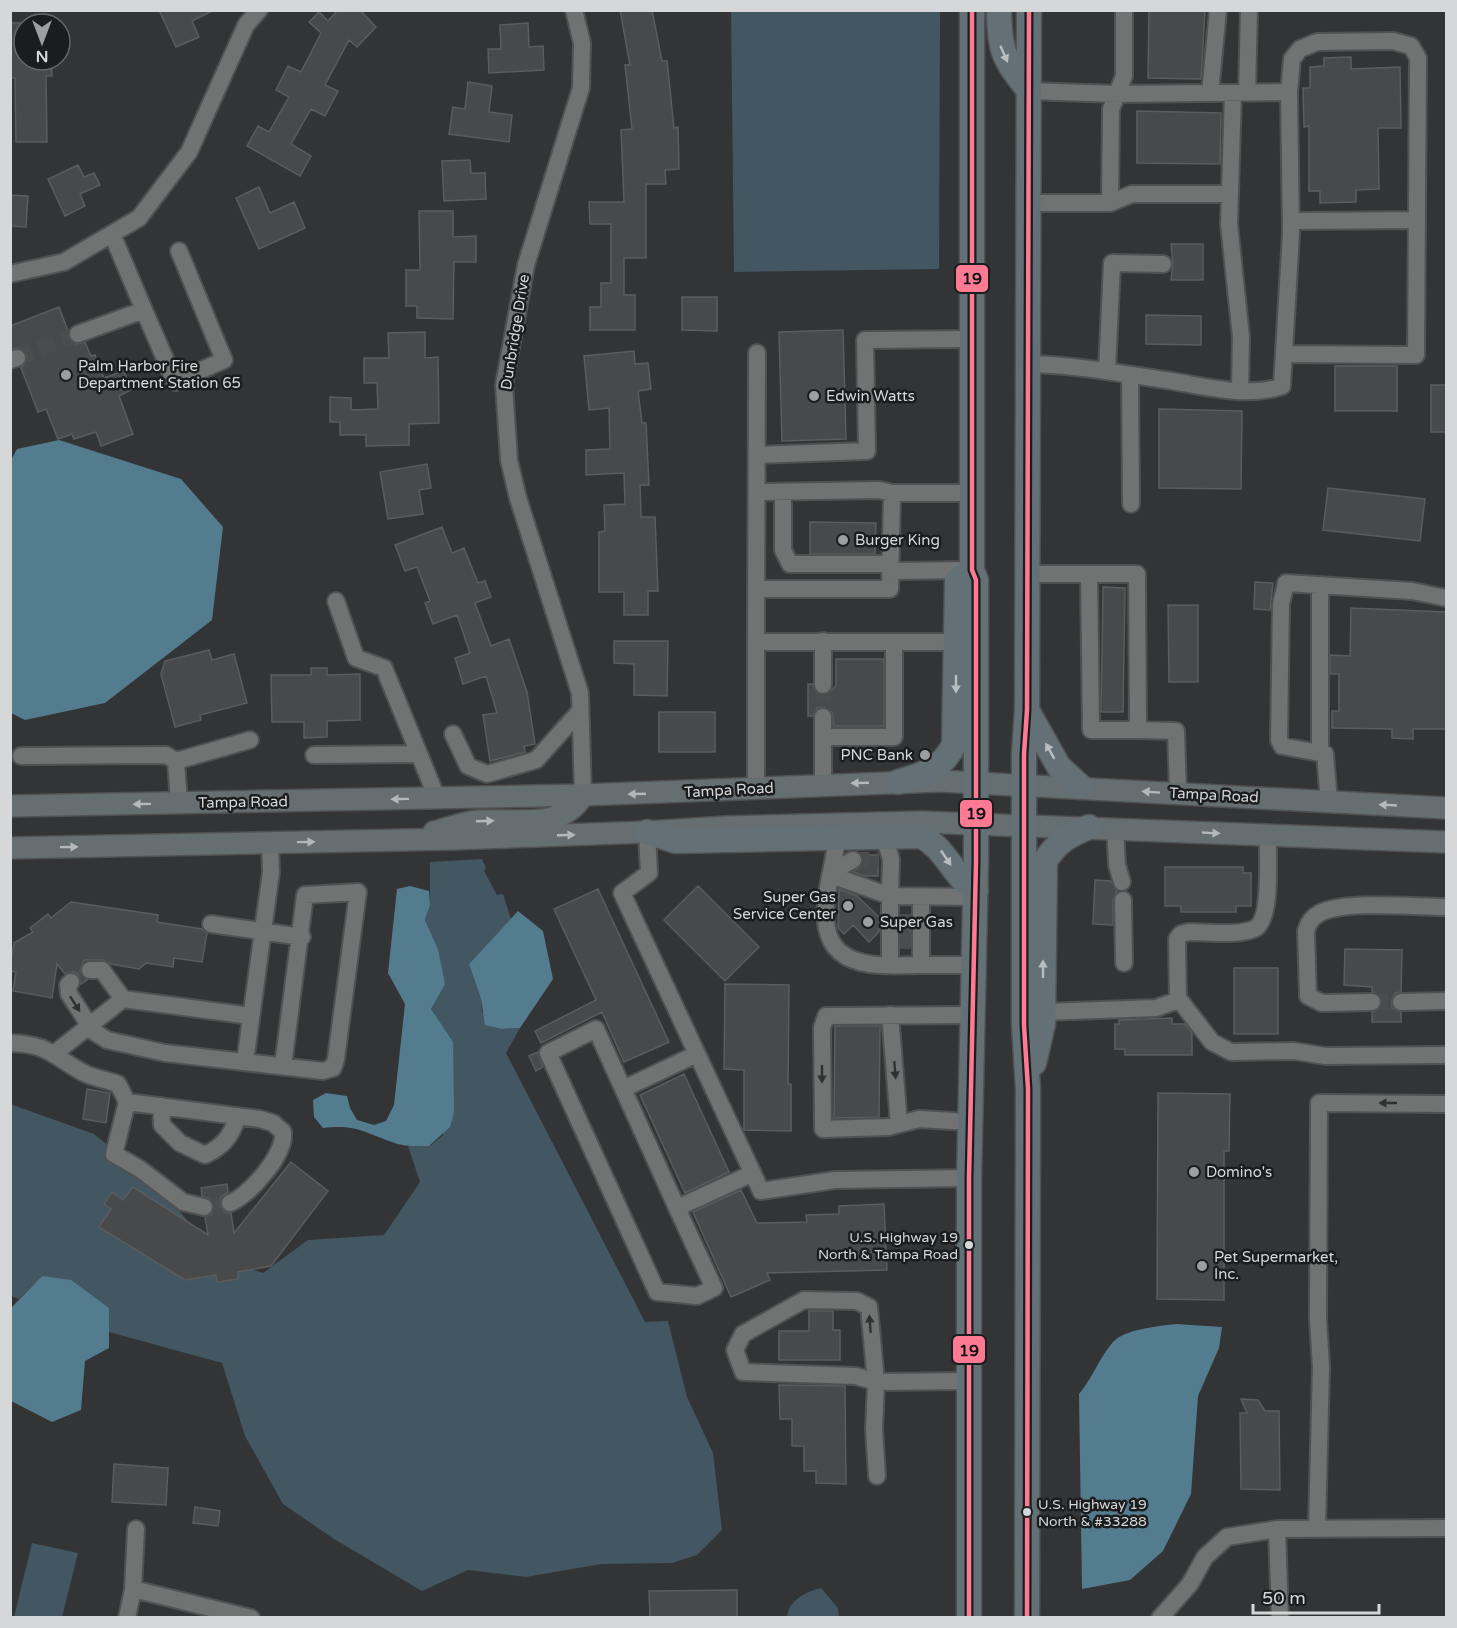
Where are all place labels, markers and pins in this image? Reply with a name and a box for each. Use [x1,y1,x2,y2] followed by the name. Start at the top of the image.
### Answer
[78,357,241,392] place label: Palm Harbor Fire Department Station 65
[59,368,73,382] marker: Palm Harbor Fire Department Station 65
[826,387,915,405] place label: Edwin Watts
[807,389,821,403] marker: Edwin Watts
[855,531,940,549] place label: Burger King
[836,533,850,547] marker: Burger King
[840,746,913,764] place label: PNC Bank
[918,748,932,762] marker: PNC Bank
[733,888,836,923] place label: Super Gas Service Center
[841,899,855,913] marker: Super Gas Service Center
[880,913,953,931] place label: Super Gas
[861,915,875,929] marker: Super Gas
[1206,1163,1272,1181] place label: Domino's
[1187,1165,1201,1179] marker: Domino's
[818,1229,958,1263] place label: U.S. Highway 19 North & Tampa Road
[963,1239,975,1251] marker: U.S. Highway 19 North & Tampa Road
[1214,1248,1338,1283] place label: Pet Supermarket, Inc.
[1195,1259,1209,1273] marker: Pet Supermarket, Inc.
[1038,1496,1147,1530] place label: U.S. Highway 19 North & #33288
[1021,1506,1033,1518] marker: U.S. Highway 19 North & #33288

